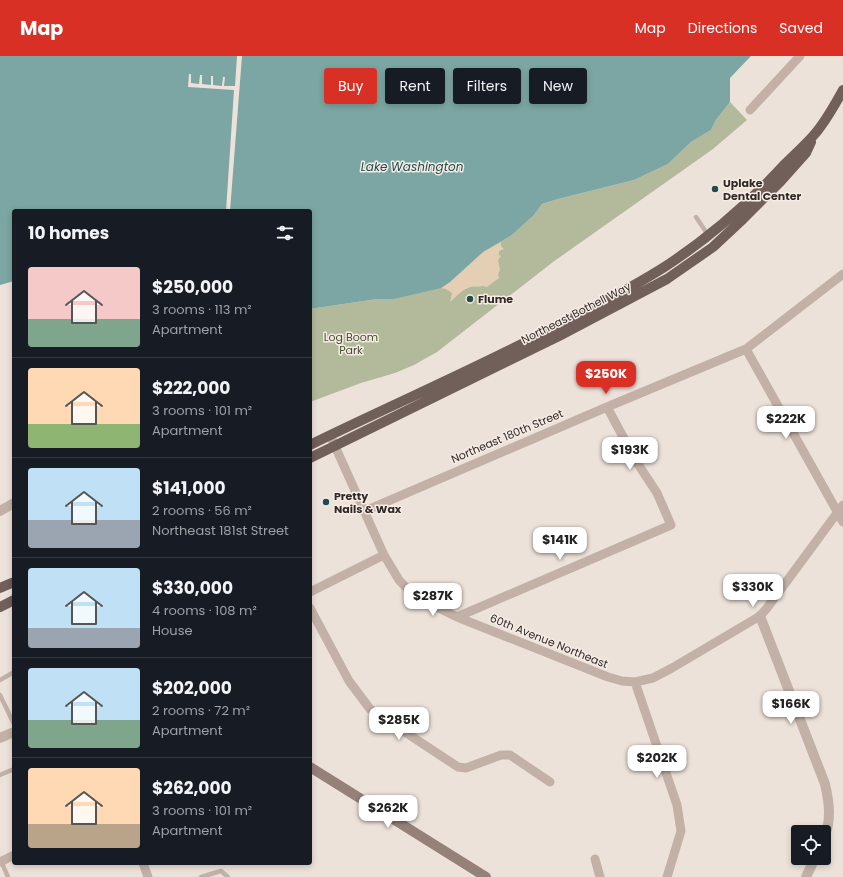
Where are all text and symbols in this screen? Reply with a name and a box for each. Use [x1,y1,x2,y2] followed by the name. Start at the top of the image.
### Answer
[20,15,63,42] text: Map
[635,18,666,38] text: Map
[688,18,757,38] text: Directions
[779,18,823,38] text: Saved
[324,68,377,104] chip: Buy
[385,68,445,104] chip: Rent
[453,68,521,104] chip: Filters
[529,68,587,104] chip: New
[361,158,463,175] water label: Lake Washington
[723,175,802,204] place label: Uplake Dental Center
[710,184,720,194] marker: Uplake Dental Center
[28,221,109,245] text: 10 homes
[274,222,296,244] icon: filters
[152,275,233,299] text: $250,000
[518,278,634,348] street label: Northeast Bothell Way
[60,283,108,331] icon: home
[478,291,513,307] place label: Flume
[465,294,475,304] marker: Flume
[152,300,252,319] text: 3 rooms · 113 m²
[152,320,222,339] text: Apartment
[324,329,378,358] park label: Log Boom Park
[578,361,634,395] pin: $250K
[585,364,627,383] text: $250K
[152,376,230,400] text: $222,000
[60,384,108,432] icon: home
[152,401,252,420] text: 3 rooms · 101 m²
[448,405,566,467] street label: Northeast 180th Street
[758,406,814,440] pin: $222K
[766,409,806,428] text: $222K
[152,421,222,440] text: Apartment
[602,437,658,471] pin: $193K
[611,440,649,459] text: $193K
[152,476,226,500] text: $141,000
[60,484,108,532] icon: home
[334,488,402,517] place label: Pretty Nails & Wax
[321,497,331,507] marker: Pretty Nails & Wax
[152,501,252,520] text: 2 rooms · 56 m²
[152,521,289,540] text: Northeast 181st Street
[532,527,588,561] pin: $141K
[542,530,578,549] text: $141K
[725,574,781,608] pin: $330K
[152,576,233,600] text: $330,000
[732,577,774,596] text: $330K
[405,583,461,617] pin: $287K
[60,584,108,632] icon: home
[413,586,453,605] text: $287K
[152,601,257,620] text: 4 rooms · 108 m²
[488,610,610,672] street label: 60th Avenue Northeast
[152,621,192,640] text: House
[152,676,232,700] text: $202,000
[60,684,108,732] icon: home
[763,691,819,725] pin: $166K
[771,694,811,713] text: $166K
[152,701,250,720] text: 2 rooms · 72 m²
[371,707,427,741] pin: $285K
[378,710,420,729] text: $285K
[152,721,222,740] text: Apartment
[629,745,685,779] pin: $202K
[637,748,677,767] text: $202K
[152,776,232,800] text: $262,000
[60,784,108,832] icon: home
[360,795,416,829] pin: $262K
[368,798,408,817] text: $262K
[152,801,252,820] text: 3 rooms · 101 m²
[152,821,222,840] text: Apartment
[791,825,831,865] map controls
[791,825,831,865] button: locate

